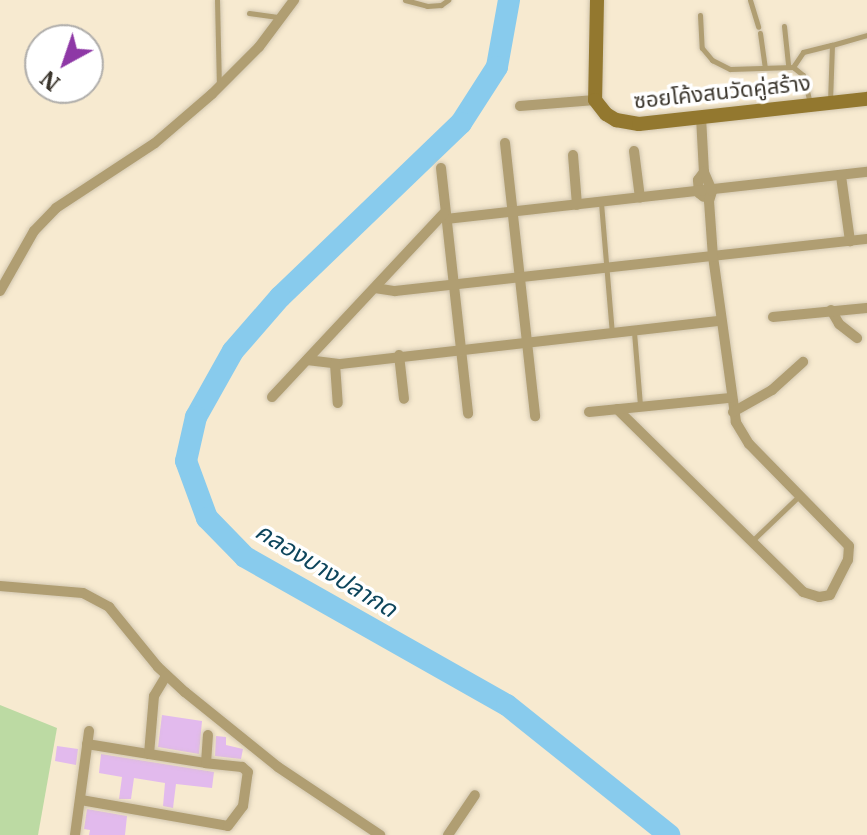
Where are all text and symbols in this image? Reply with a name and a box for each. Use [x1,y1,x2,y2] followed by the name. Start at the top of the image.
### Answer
[24,24,104,104] north arrow
[34,65,66,98] text: N
[632,69,812,113] street label: ซอยโค้งสนวัดคู่สร้าง
[250,517,402,623] water label: คลองบางปลากด

